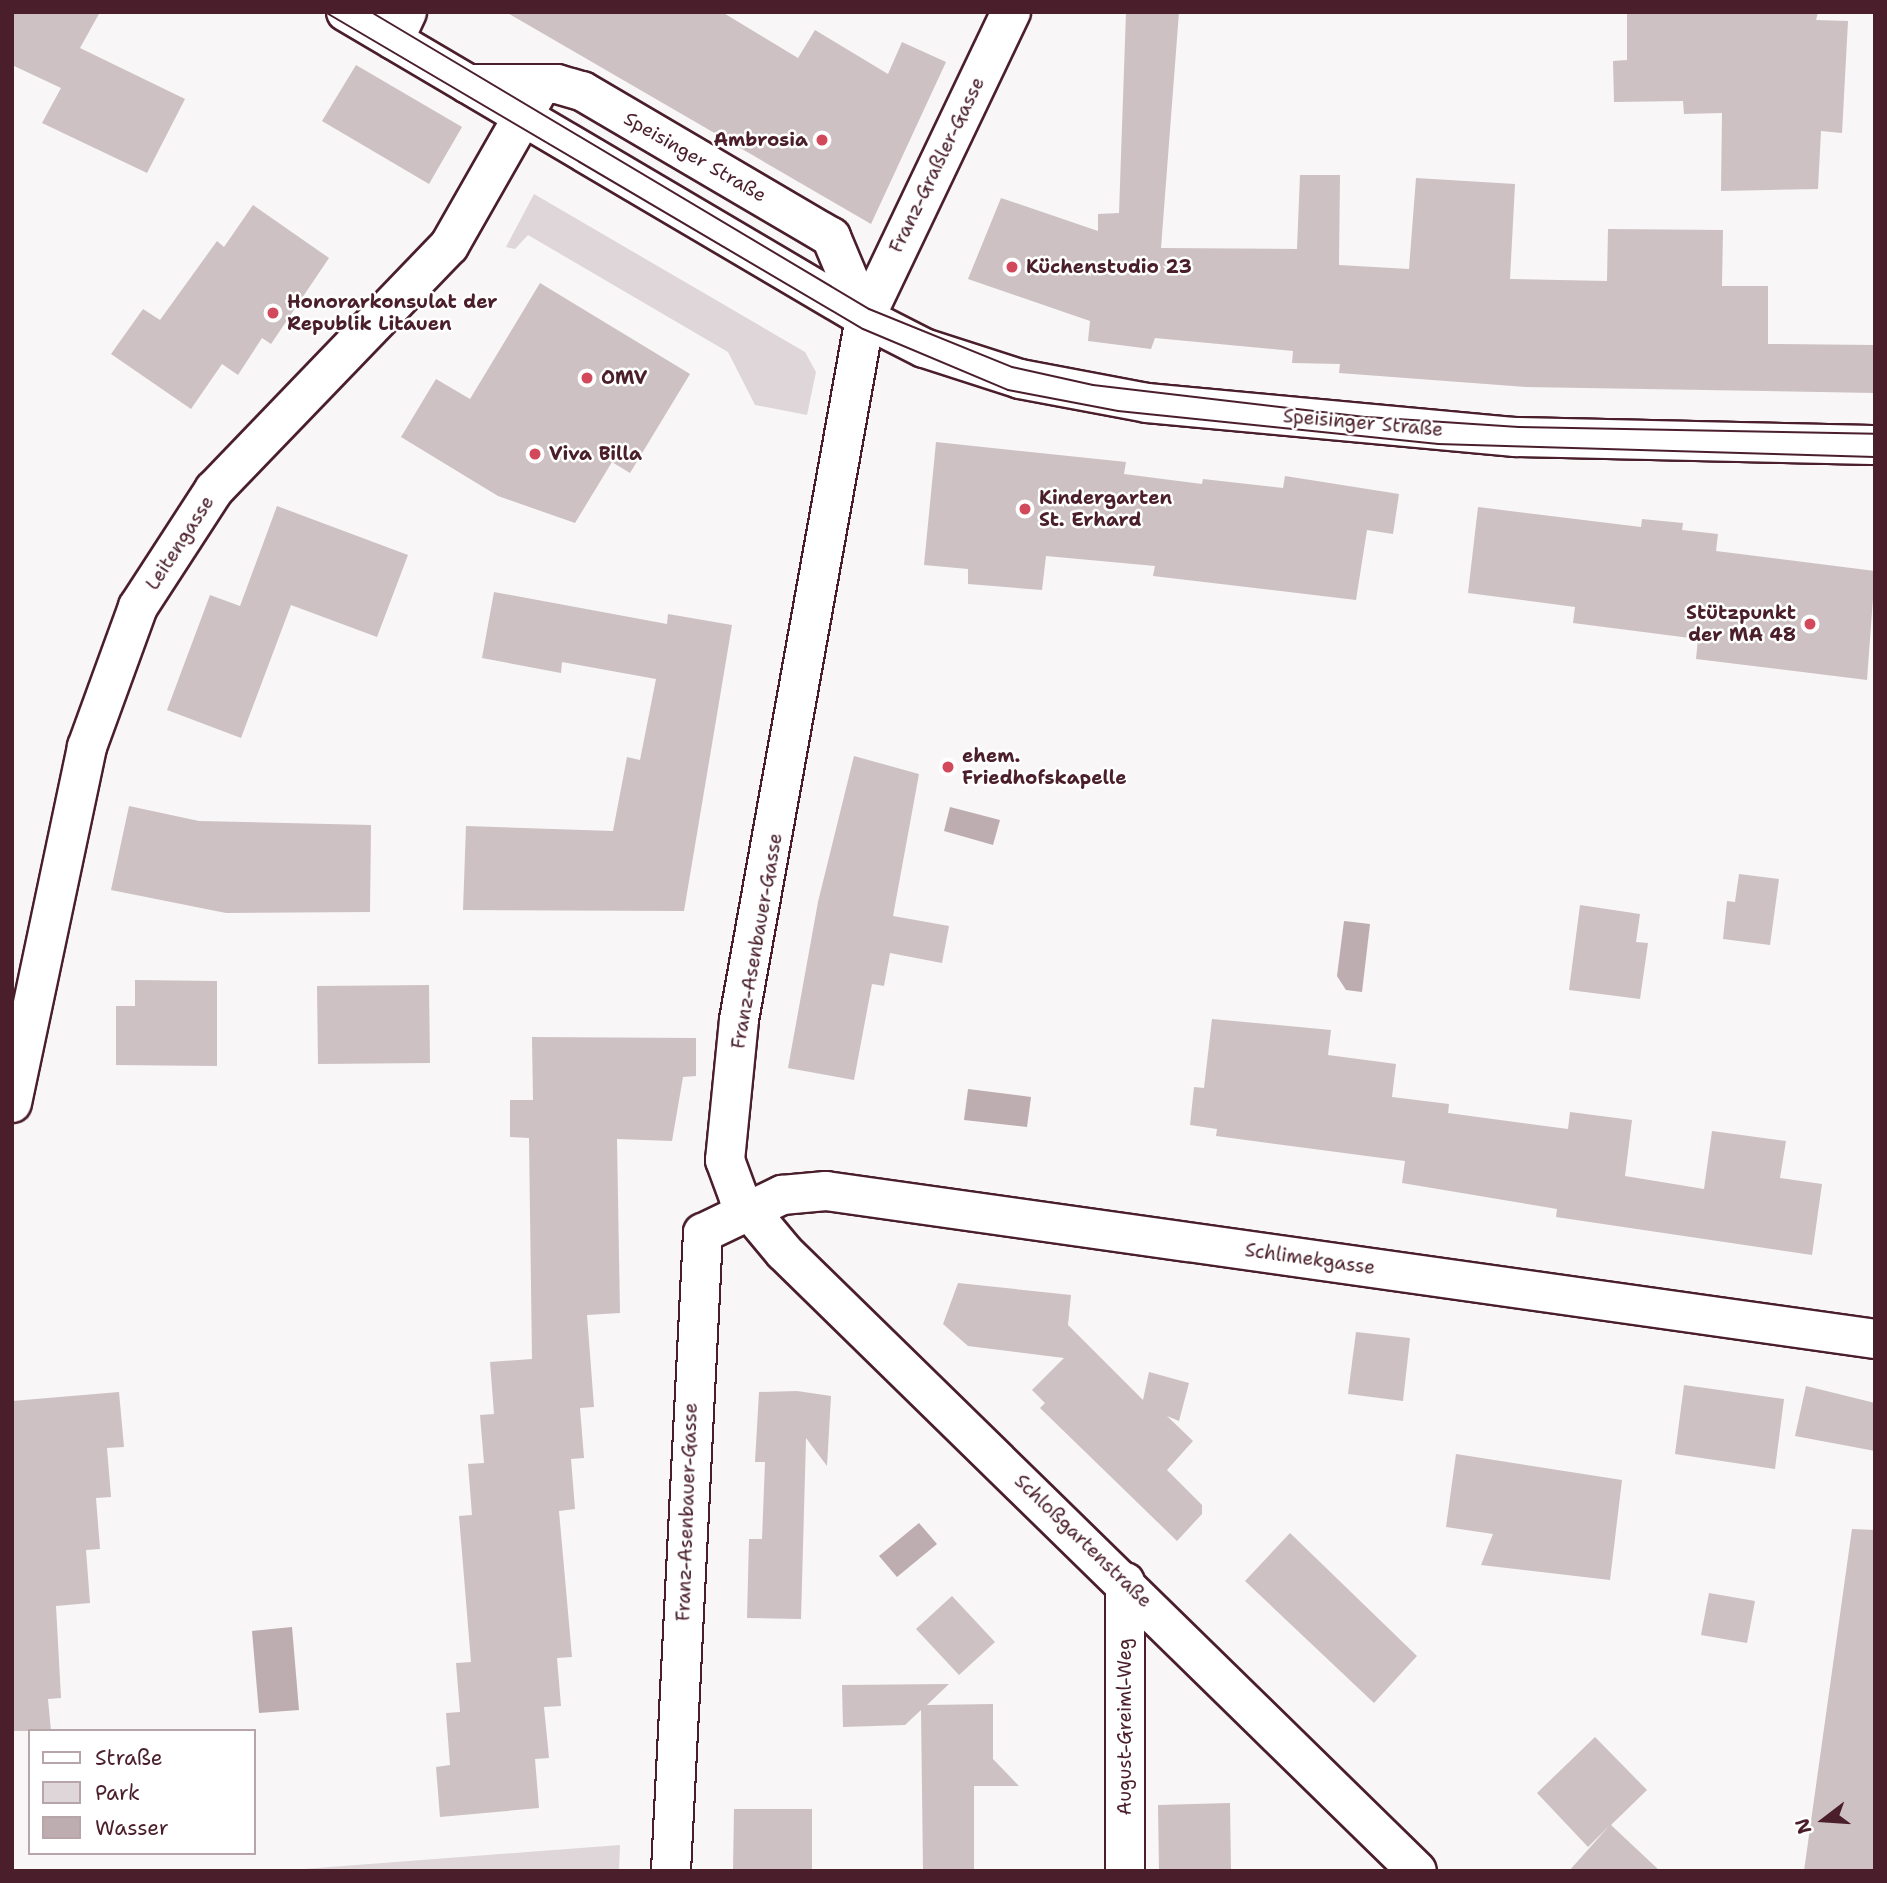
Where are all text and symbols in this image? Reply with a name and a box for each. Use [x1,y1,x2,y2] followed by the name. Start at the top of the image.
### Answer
[885,74,989,256] street label: Franz-Graßler-Gasse
[620,107,770,207] street label: Speisinger Straße
[714,129,808,151] place label: Ambrosia
[814,132,830,148] marker: Ambrosia
[1026,256,1192,278] place label: Küchenstudio 23
[1004,259,1020,275] marker: Küchenstudio 23
[287,291,497,335] place label: Honorarkonsulat der Republik Litauen
[265,305,281,321] marker: Honorarkonsulat der Republik Litauen
[601,367,647,389] place label: OMV
[579,370,595,386] marker: OMV
[1282,405,1444,441] street label: Speisinger Straße
[549,443,642,465] place label: Viva Billa
[527,446,543,462] marker: Viva Billa
[1039,487,1172,531] place label: Kindergarten St. Erhard
[141,492,219,594] street label: Leitengasse
[1017,501,1033,517] marker: Kindergarten St. Erhard
[1686,602,1796,646] place label: Stützpunkt der MA 48
[1802,616,1818,632] marker: Stützpunkt der MA 48
[962,745,1127,789] place label: ehem. Friedhofskapelle
[940,759,956,775] marker: ehem. Friedhofskapelle
[727,831,787,1051] street label: Franz-Asenbauer-Gasse
[1243,1239,1377,1279] street label: Schlimekgasse
[672,1402,702,1622] street label: Franz-Asenbauer-Gasse
[1010,1470,1156,1612] street label: Schloßgartenstraße
[1114,1638,1136,1816] street label: August-Greiml-Weg
[28,1729,256,1855] legend
[95,1744,163,1772] text: Straße
[95,1779,140,1807] text: Park
[1789,1785,1859,1855] north arrow
[95,1814,169,1842] text: Wasser
[1789,1815,1818,1837] text: N

